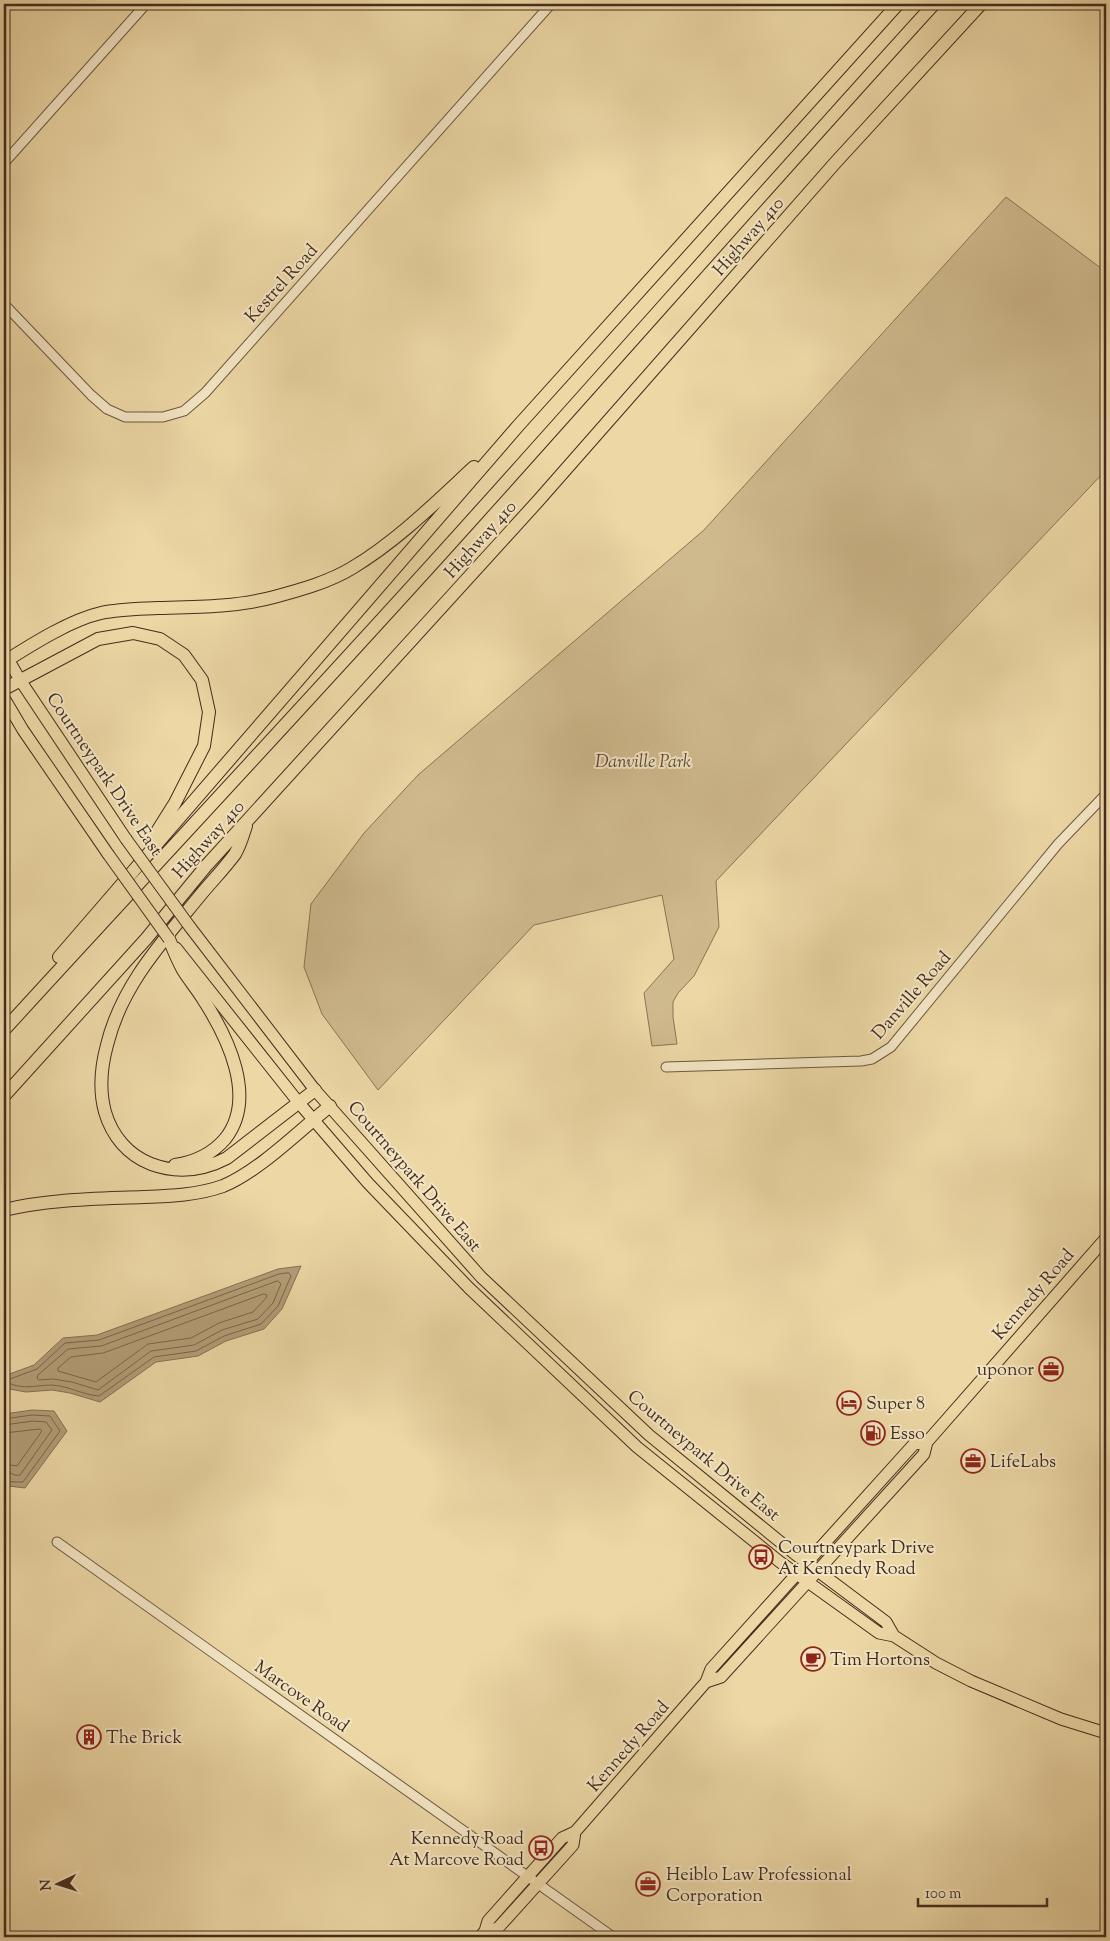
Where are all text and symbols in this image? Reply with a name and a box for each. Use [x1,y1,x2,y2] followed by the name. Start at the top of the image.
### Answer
[708,192,791,283] street label: Highway 410
[240,239,325,330] street label: Kestrel Road
[439,495,524,585] street label: Highway 410
[39,688,168,862] street label: Courtneypark Drive East
[595,750,691,776] park label: Danville Park
[167,795,252,885] street label: Highway 410
[867,946,958,1046] street label: Danville Road
[341,1096,486,1258] street label: Courtneypark Drive East
[988,1244,1082,1347] street label: Kennedy Road
[1038,1356,1064,1382] office icon: uponor
[977,1358,1034,1384] place label: uponor
[621,1385,785,1528] street label: Courtneypark Drive East
[836,1390,862,1416] hotel icon: Super 8
[866,1392,925,1418] place label: Super 8
[860,1420,886,1446] fuel station icon: Esso
[890,1422,925,1448] place label: Esso
[960,1448,986,1474] office icon: LifeLabs
[990,1450,1056,1476] place label: LifeLabs
[778,1536,934,1583] place label: Courtneypark Drive At Kennedy Road
[748,1544,774,1570] bus stop icon: Courtneypark Drive At Kennedy Road
[800,1646,826,1672] cafe icon: Tim Hortons
[830,1648,930,1674] place label: Tim Hortons
[248,1655,354,1740] street label: Marcove Road
[583,1696,677,1799] street label: Kennedy Road
[76,1724,102,1750] building icon: The Brick
[106,1726,182,1752] place label: The Brick
[389,1827,524,1874] place label: Kennedy Road At Marcove Road
[528,1835,554,1861] bus stop icon: Kennedy Road At Marcove Road
[32,1858,82,1908] north arrow
[666,1863,852,1910] place label: Heiblo Law Professional Corporation
[635,1871,661,1897] office icon: Heiblo Law Professional Corporation
[918,1876,1046,1908] scale bar
[37,1878,57,1891] text: N
[925,1884,962,1905] text: 100 m

